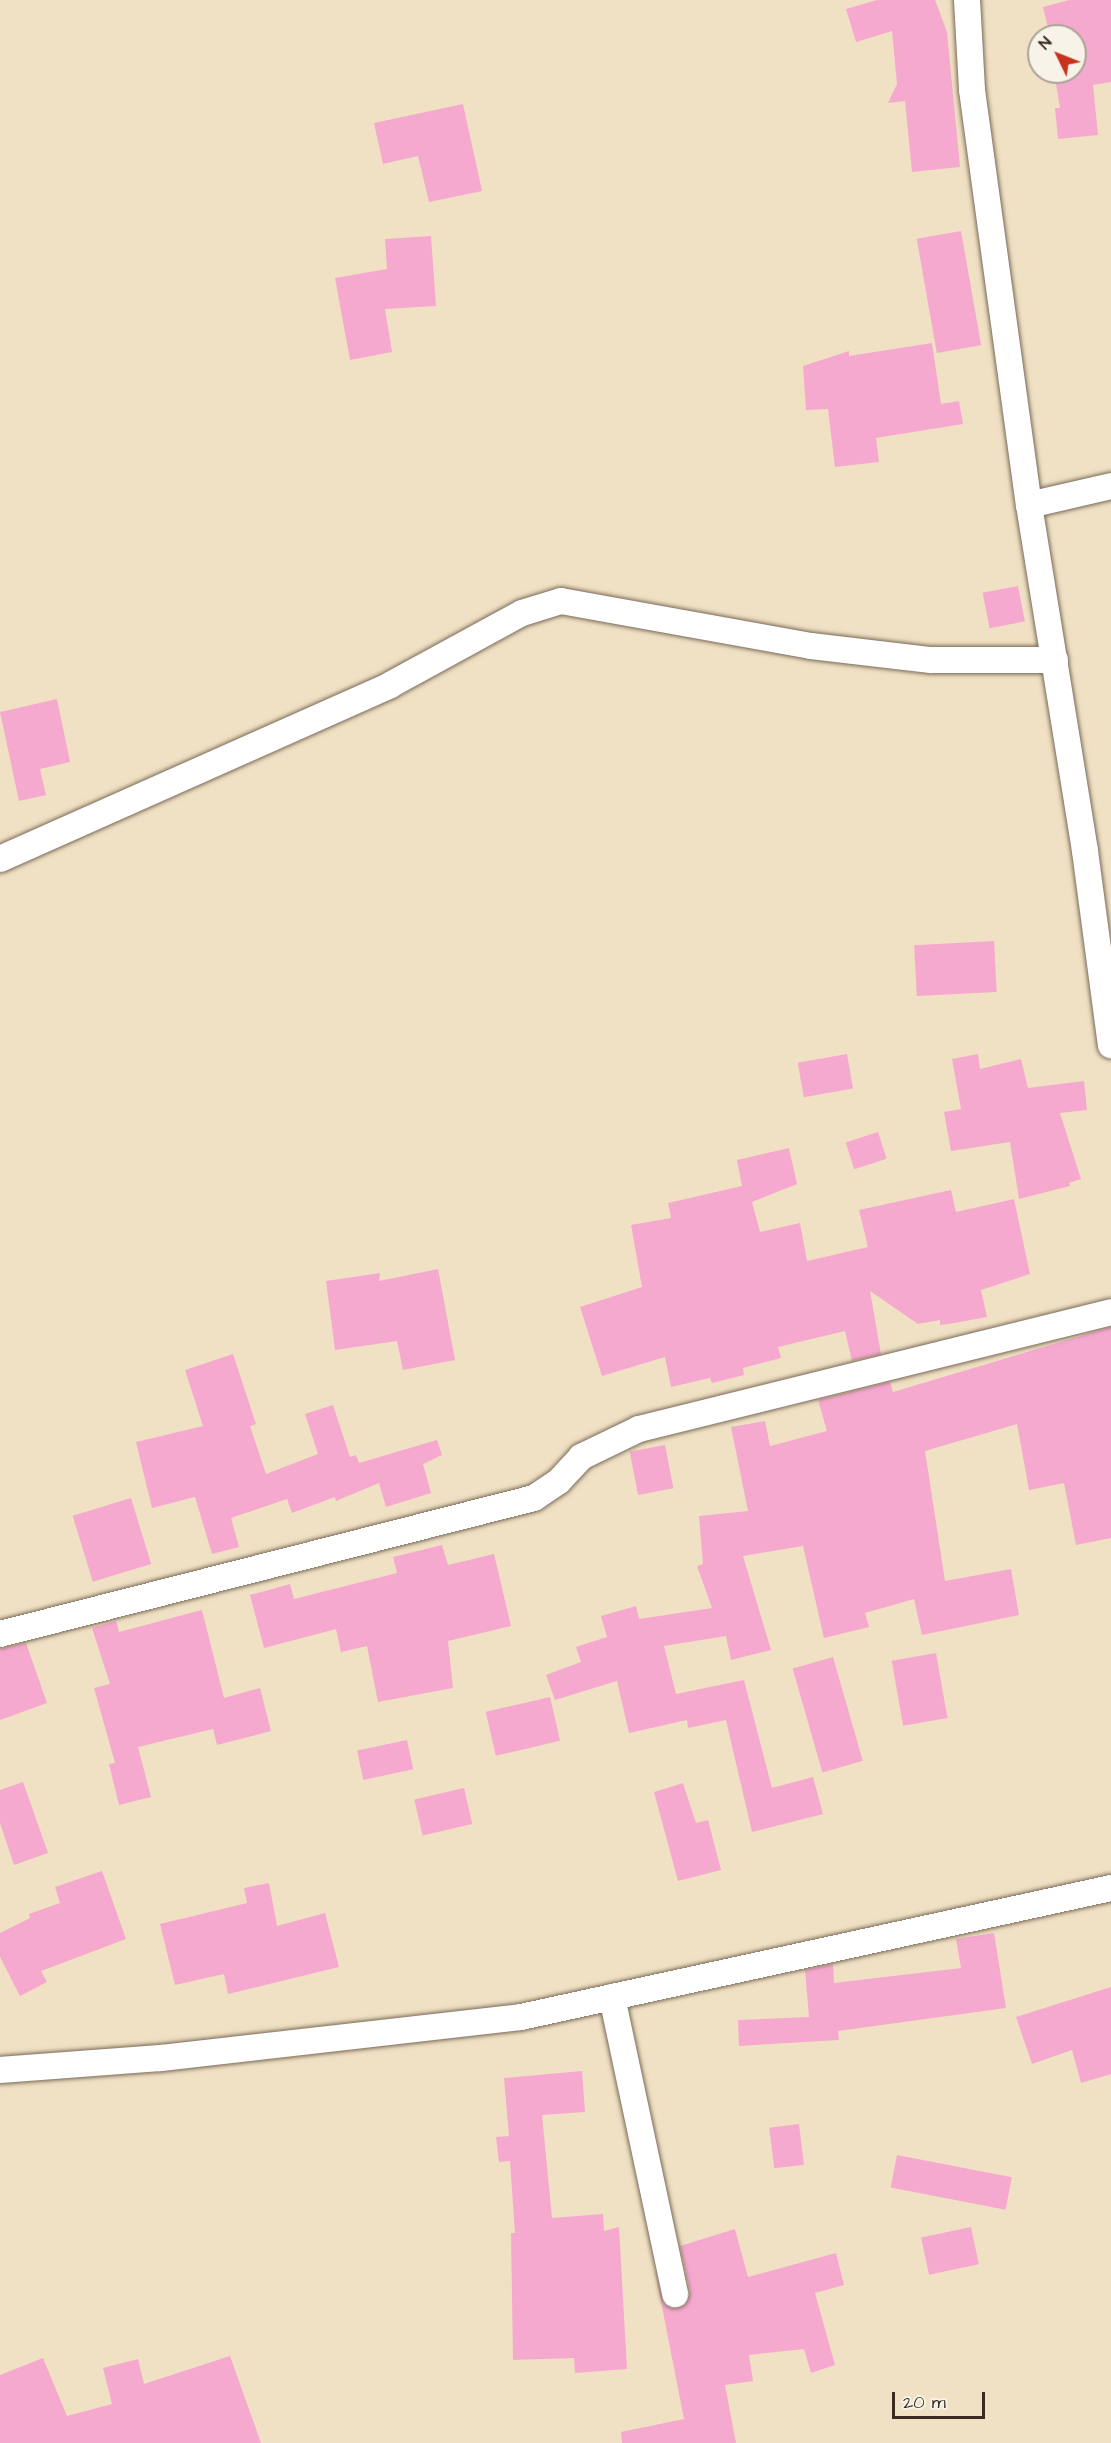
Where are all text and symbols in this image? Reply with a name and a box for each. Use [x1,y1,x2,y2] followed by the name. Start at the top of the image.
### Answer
[1027,24,1087,84] north arrow
[1034,32,1057,54] text: N
[895,2380,988,2418] scale bar
[903,2390,946,2415] text: 20 m

